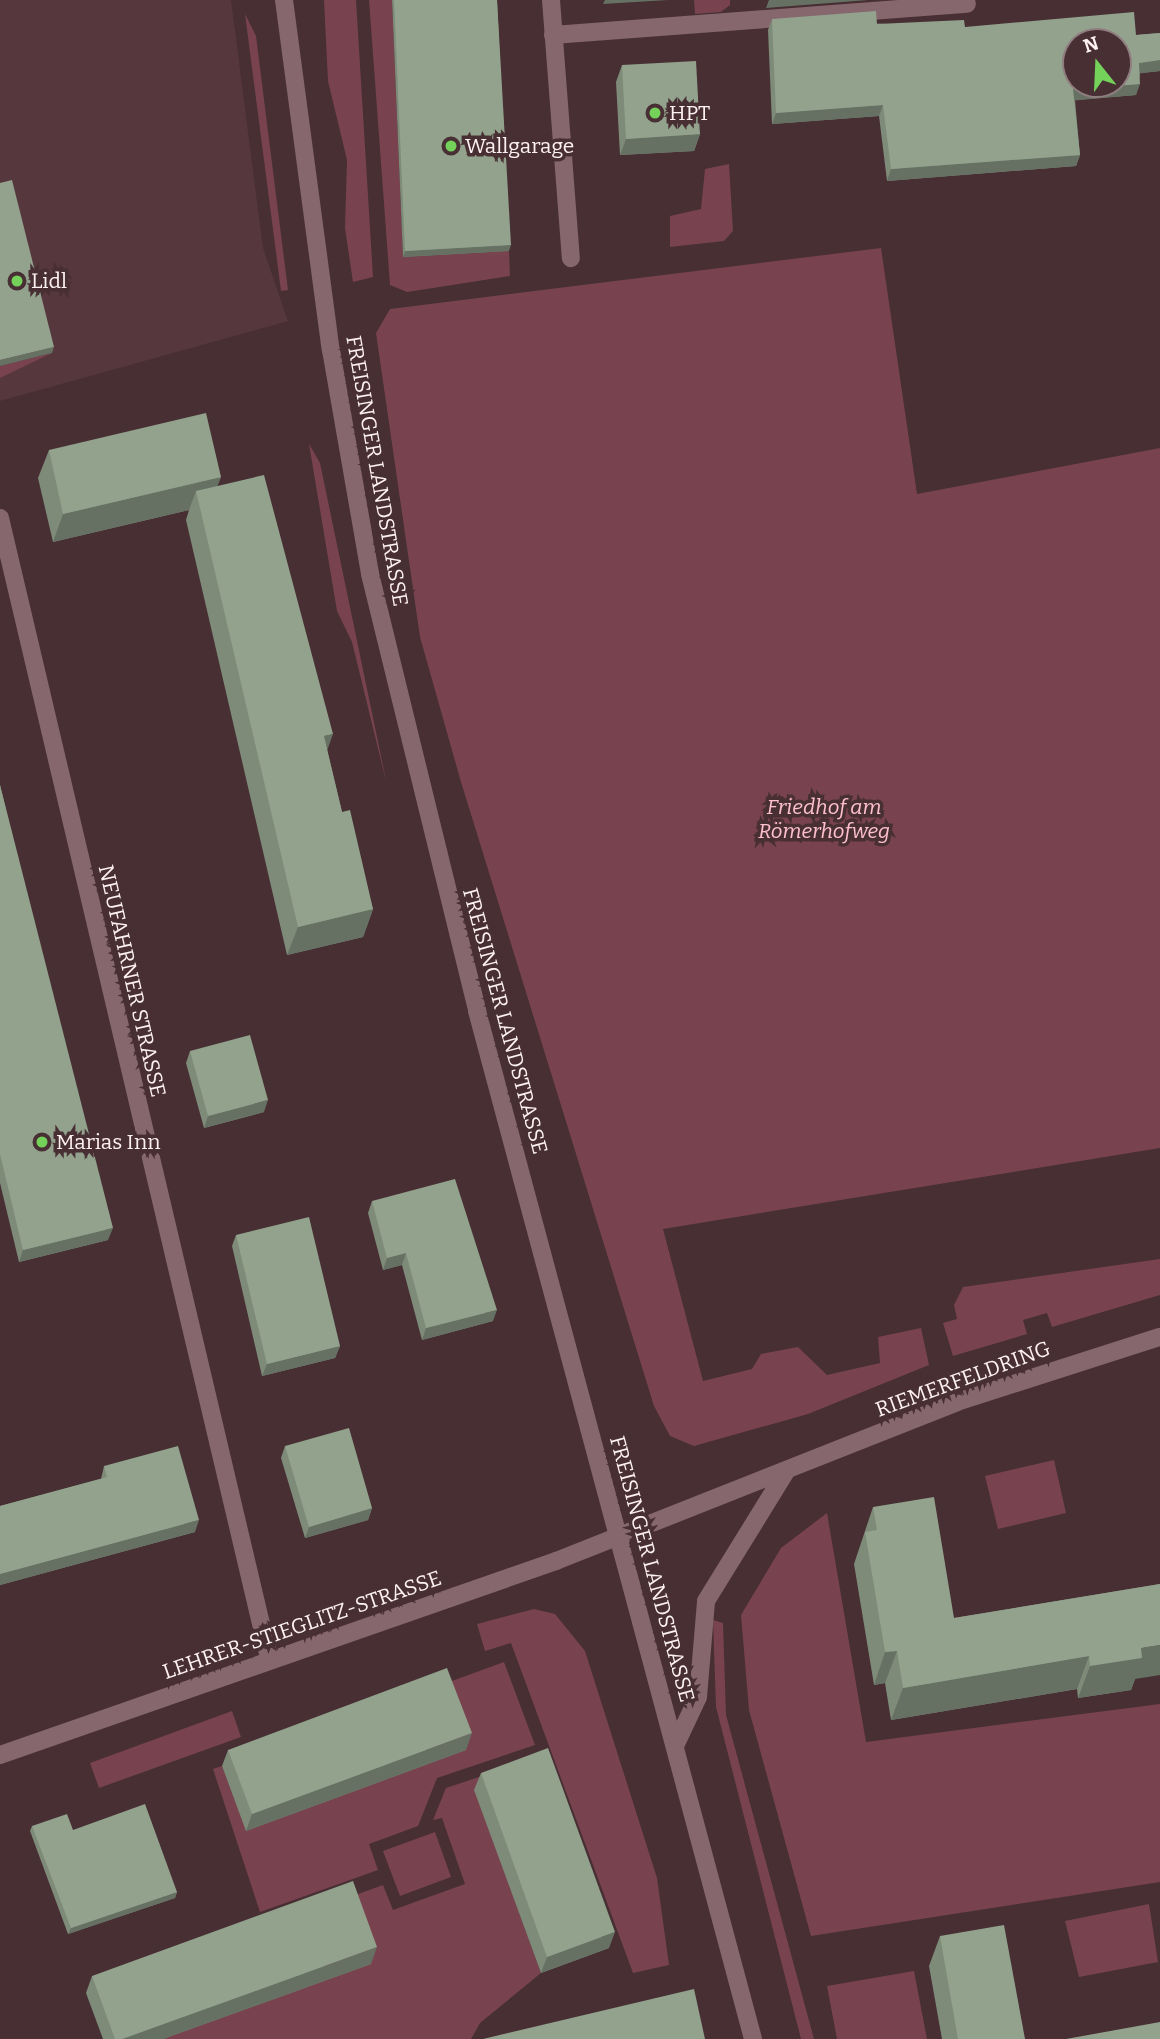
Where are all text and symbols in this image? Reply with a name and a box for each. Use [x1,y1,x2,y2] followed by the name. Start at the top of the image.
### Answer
[1062,28,1132,98] north arrow
[1080,31,1101,58] text: N
[669,100,710,126] place label: HPT
[647,105,663,121] marker: HPT
[465,133,574,159] place label: Wallgarage
[443,138,459,154] marker: Wallgarage
[31,268,67,294] place label: Lidl
[9,273,25,289] marker: Lidl
[341,334,413,608] street label: FREISINGER LANDSTRASSE
[758,794,890,844] park label: Friedhof am Römerhofweg
[93,862,171,1100] street label: NEUFAHRNER STRASSE
[457,885,553,1157] street label: FREISINGER LANDSTRASSE
[56,1129,161,1155] place label: Marias Inn
[34,1134,50,1150] marker: Marias Inn
[872,1336,1054,1422] street label: RIEMERFELDRING
[604,1433,700,1705] street label: FREISINGER LANDSTRASSE
[159,1565,445,1685] street label: LEHRER-STIEGLITZ-STRASSE

